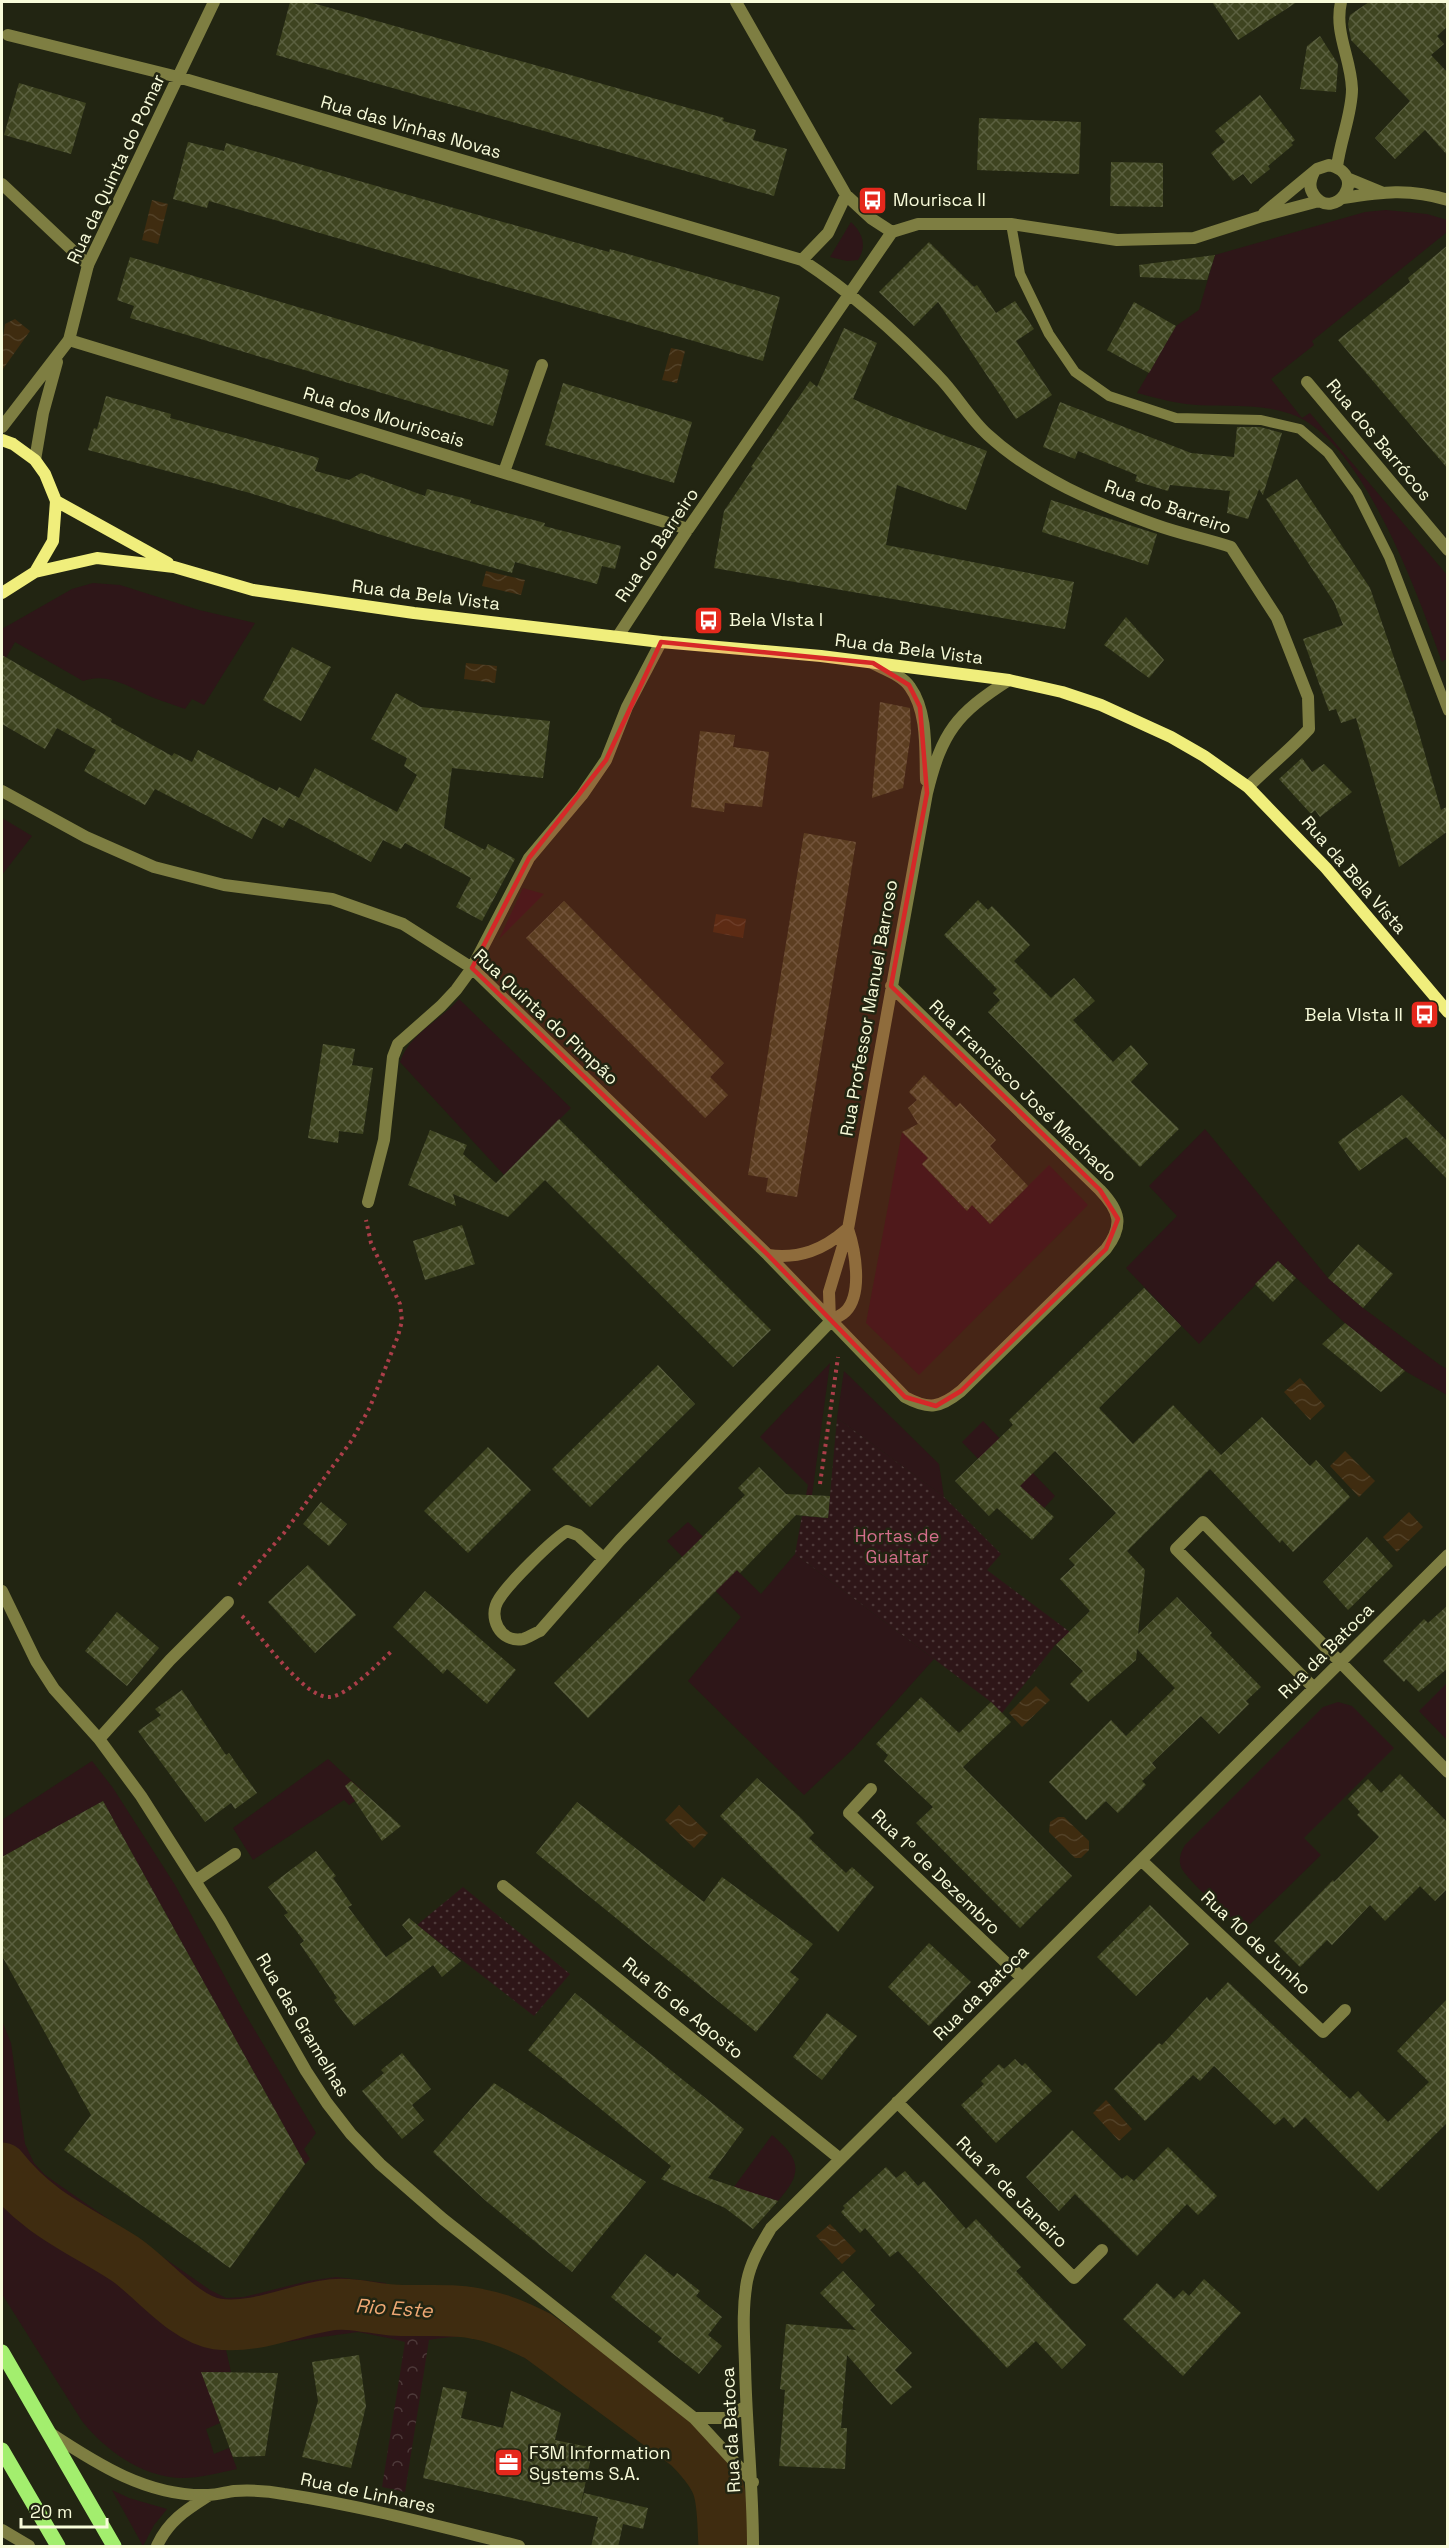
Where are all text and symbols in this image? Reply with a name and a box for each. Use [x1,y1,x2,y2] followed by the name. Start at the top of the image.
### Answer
[61,70,170,267] street label: Rua da Quinta do Pomar
[318,90,504,163] street label: Rua das Vinhas Novas
[856,184,888,216] bus stop icon: Mourisca II
[893,188,986,211] place label: Mourisca II
[1322,374,1437,505] street label: Rua dos Barrócos
[301,381,468,452] street label: Rua dos Mouriscais
[1102,474,1235,539] street label: Rua do Barreiro
[610,483,703,606] street label: Rua do Barreiro
[351,574,501,615] street label: Rua da Bela Vista
[692,604,724,636] bus stop icon: Bela VIsta I
[729,608,823,631] place label: Bela VIsta I
[834,628,984,669] street label: Rua da Bela Vista
[1297,811,1412,938] street label: Rua da Bela Vista
[835,878,902,1138] street label: Rua Professor Manuel Barroso
[469,944,624,1090] street label: Rua Quinta do Pimpão
[925,995,1122,1187] street label: Rua Francisco José Machado
[1408,999,1440,1031] bus stop icon: Bela VIsta II
[1304,1003,1403,1026] place label: Bela VIsta II
[855,1524,939,1568] park label: Hortas de Gualtar
[1273,1598,1378,1703] street label: Rua da Batoca
[867,1804,1006,1939] street label: Rua 1º de Dezembro
[1196,1886,1316,2000] street label: Rua 10 de Junho
[928,1940,1033,2045] street label: Rua da Batoca
[251,1949,355,2101] street label: Rua das Gramelhas
[618,1952,749,2064] street label: Rua 15 de Agosto
[952,2131,1073,2252] street label: Rua 1º de Janeiro
[355,2292,435,2324] water label: Rio Este
[716,2367,745,2493] street label: Rua da Batoca
[529,2441,671,2485] place label: F3M Information Systems S.A.
[492,2447,524,2479] office icon: F3M Information Systems S.A.
[298,2467,438,2518] street label: Rua de Linhares
[21,2491,106,2529] scale bar
[30,2500,73,2523] text: 20 m

